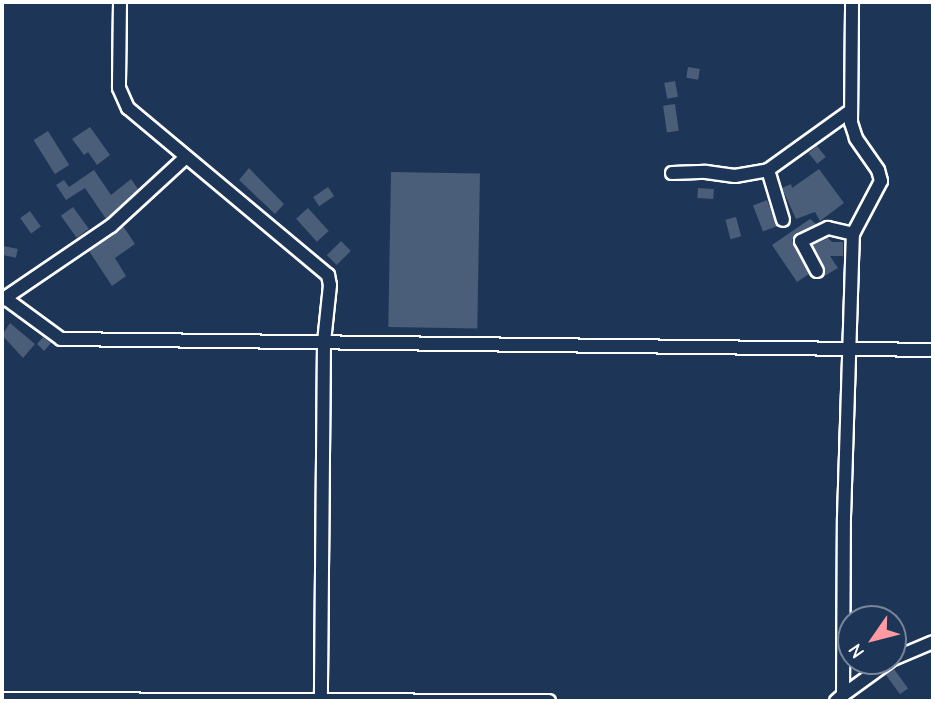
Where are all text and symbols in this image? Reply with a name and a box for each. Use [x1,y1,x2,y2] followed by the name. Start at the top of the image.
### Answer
[837,605,907,675] north arrow
[844,640,869,662] text: N

